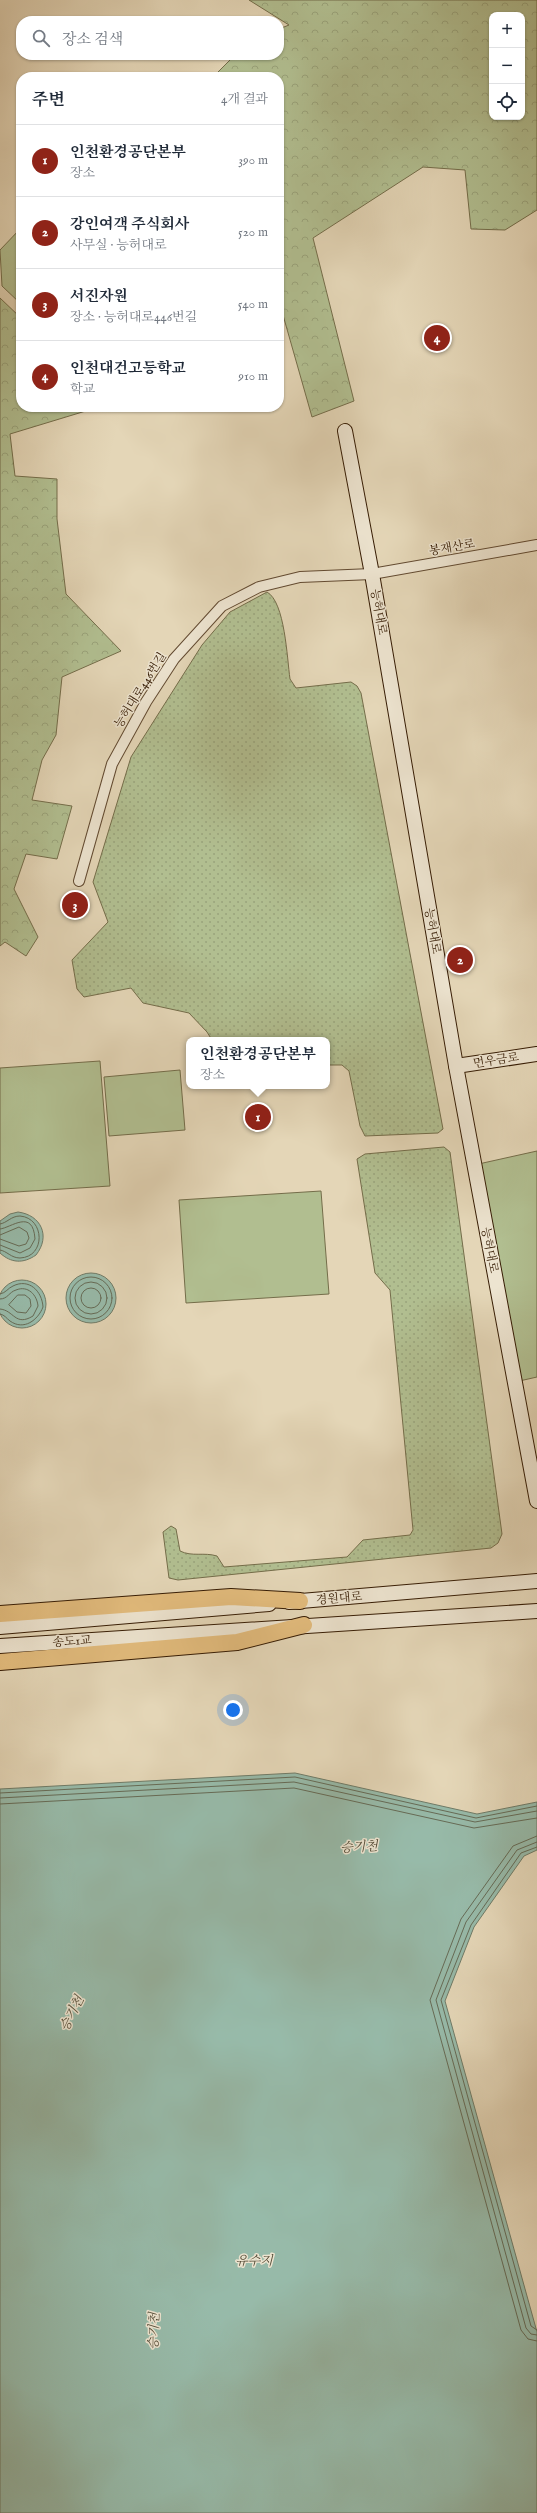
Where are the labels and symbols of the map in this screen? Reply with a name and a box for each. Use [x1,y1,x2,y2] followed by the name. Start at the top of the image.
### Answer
[424,323,450,353] pin: 4
[428,536,477,559] street label: 봉재산로
[367,588,390,637] street label: 능허대로
[111,650,170,731] street label: 능허대로446번길
[62,890,88,920] pin: 3
[421,907,444,956] street label: 능허대로
[447,945,473,975] pin: 2
[472,1049,521,1072] street label: 먼우금로
[245,1102,271,1132] pin: 1
[478,1226,501,1275] street label: 능허대로
[315,1589,363,1608] street label: 경원대로
[52,1633,93,1650] street label: 송도1교
[223,1700,243,1720] your location
[340,1838,380,1857] water label: 승기천
[56,1992,89,2034] water label: 승기천
[235,2253,274,2270] water label: 유수지
[145,2310,164,2350] water label: 승기천

